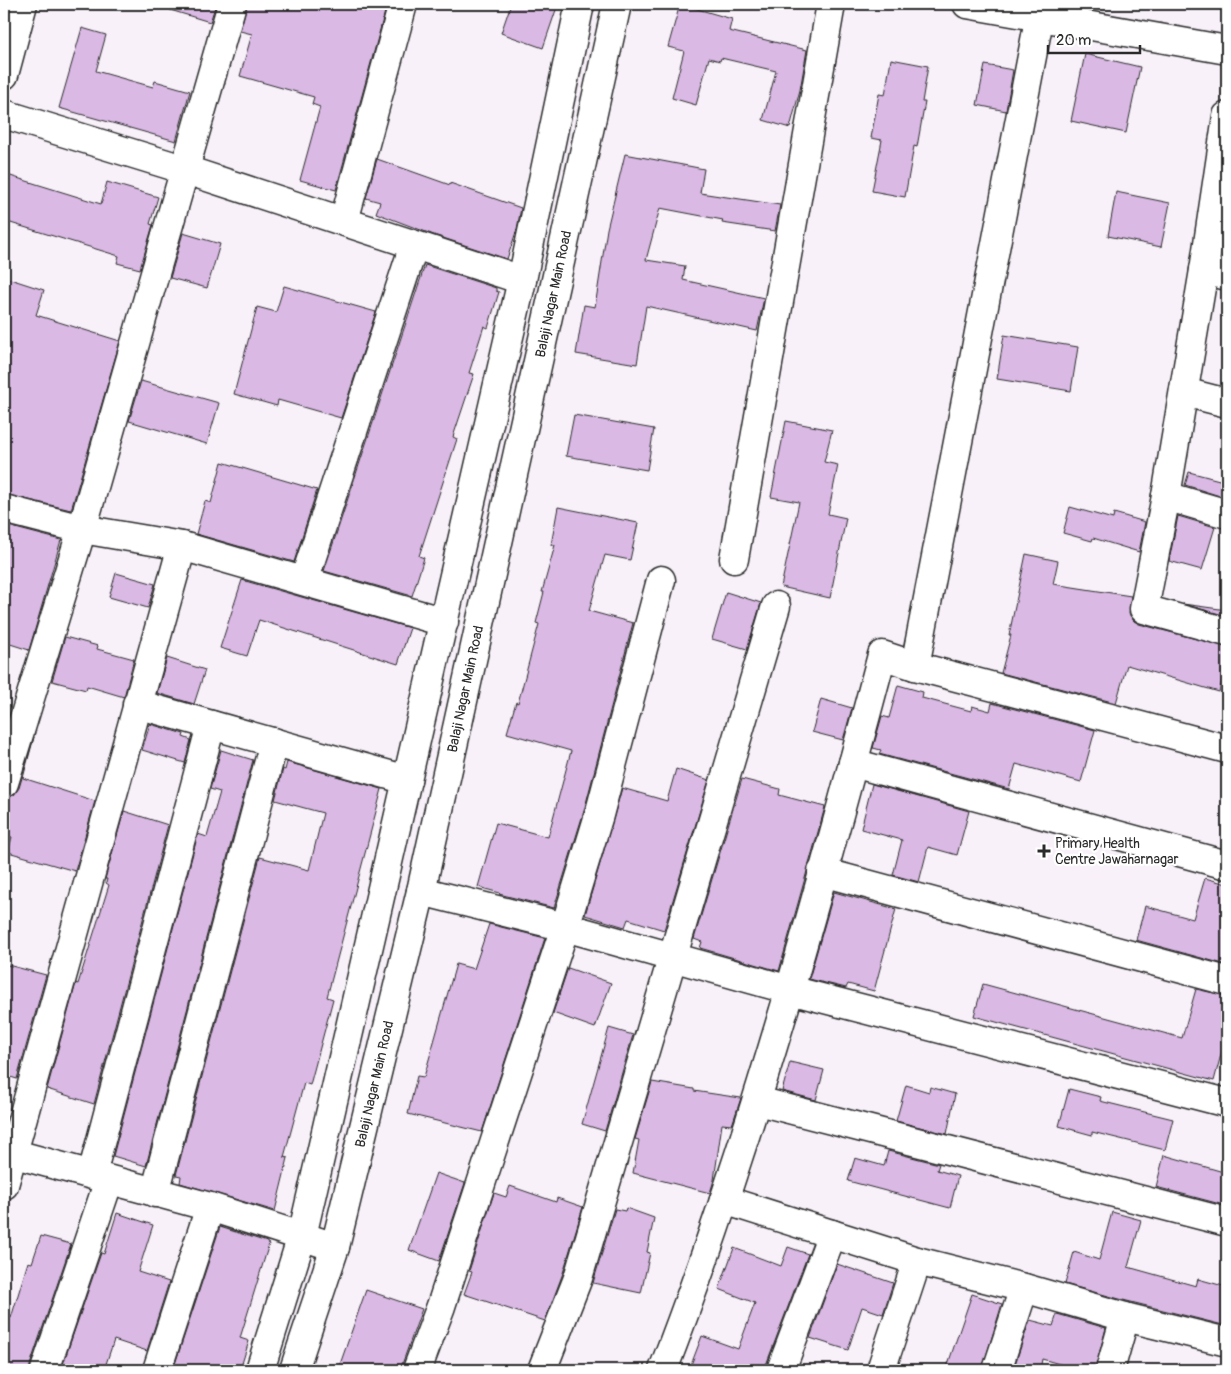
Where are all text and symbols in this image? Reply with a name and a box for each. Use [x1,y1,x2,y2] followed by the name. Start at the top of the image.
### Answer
[1048,22,1141,54] scale bar
[1056,31,1091,50] text: 20 m
[532,229,575,359] street label: Balaji Nagar Main Road
[444,624,487,754] street label: Balaji Nagar Main Road
[1055,835,1179,868] place label: Primary Health Centre Jawaharnagar
[1037,844,1051,858] marker: Primary Health Centre Jawaharnagar
[352,1019,397,1149] street label: Balaji Nagar Main Road

